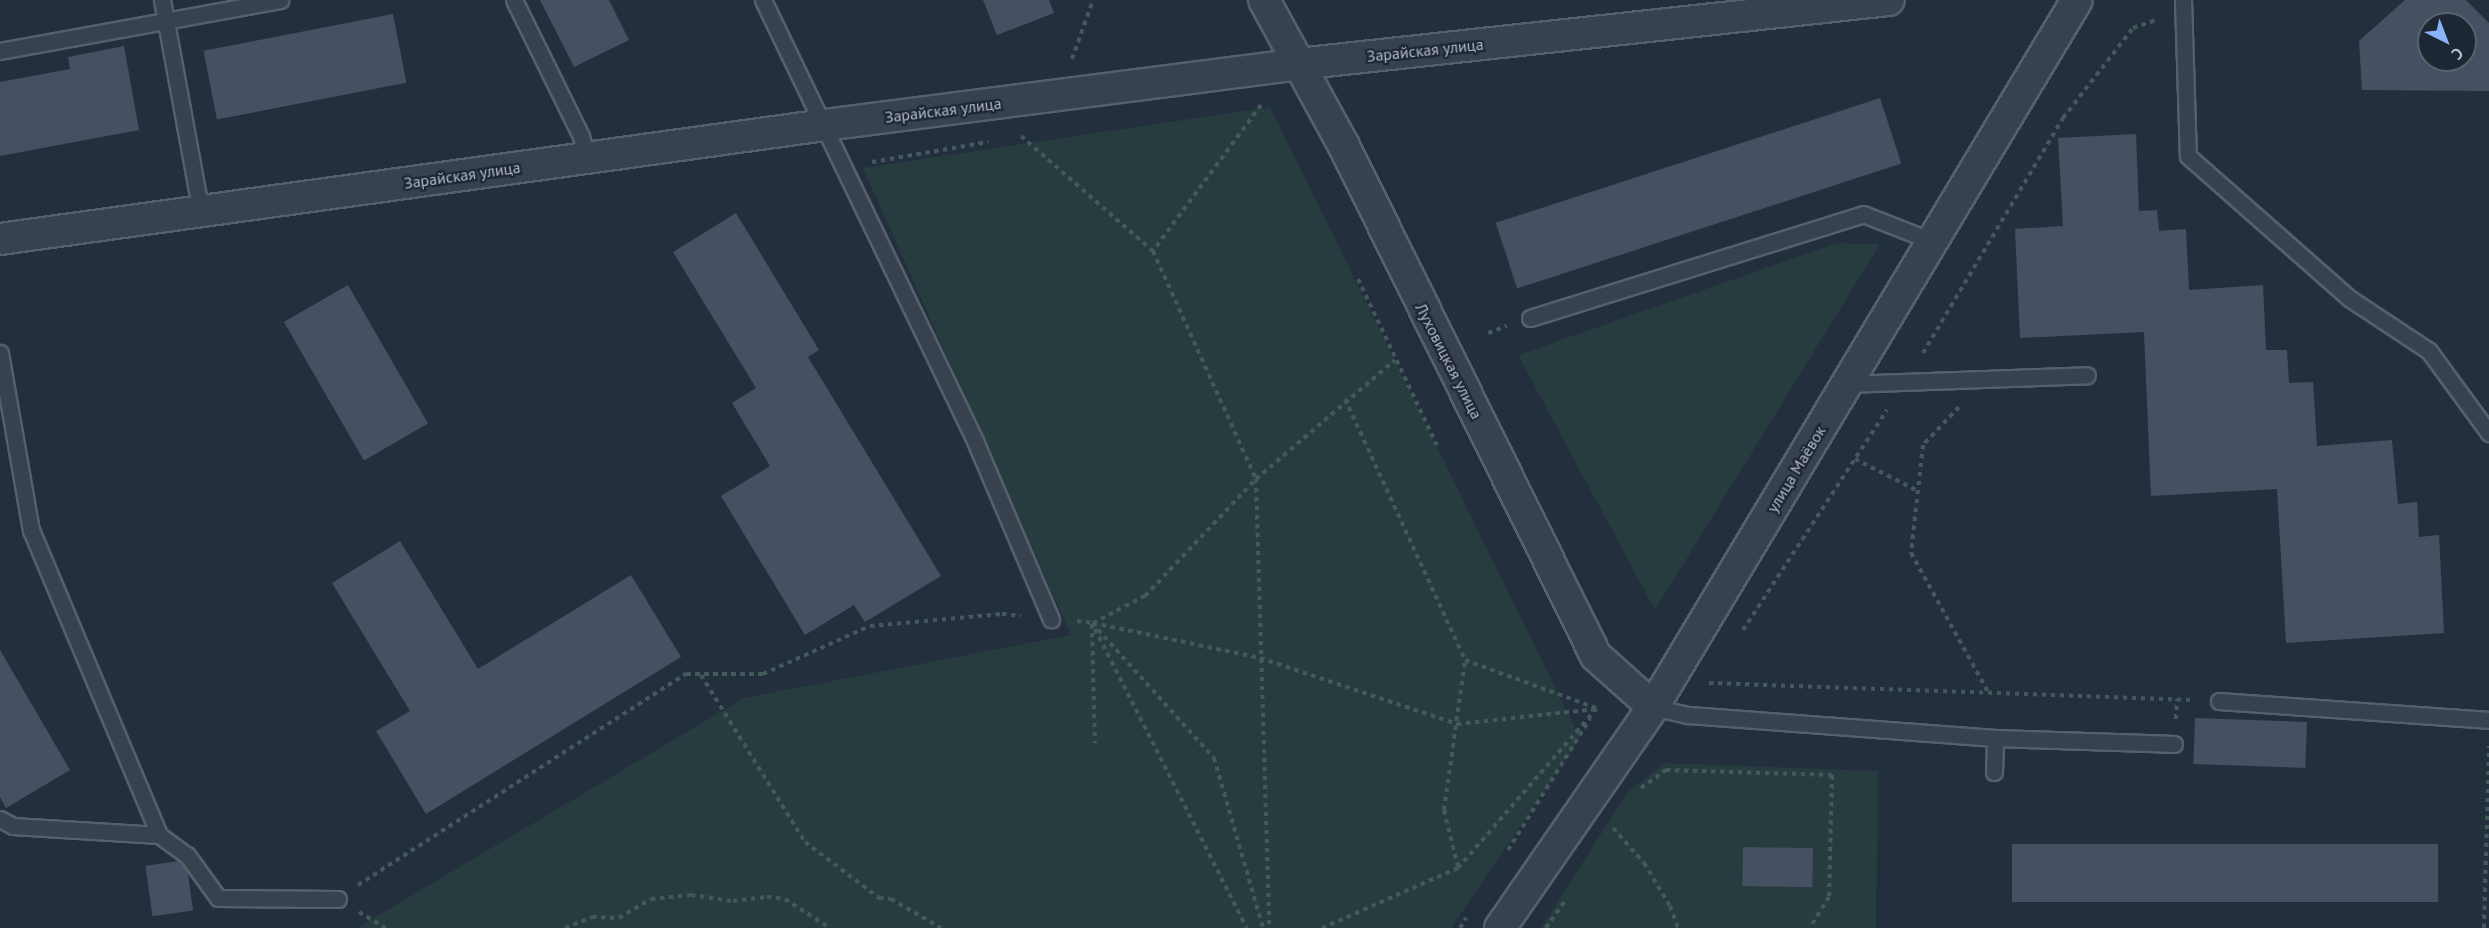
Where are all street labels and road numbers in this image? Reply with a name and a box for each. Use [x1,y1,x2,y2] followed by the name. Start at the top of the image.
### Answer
[1366,34,1484,66] street label: Зарайская улица
[884,93,1002,127] street label: Зарайская улица
[403,157,521,193] street label: Зарайская улица
[1412,300,1486,422] street label: Луховицкая улица
[1763,422,1829,516] street label: улица Маёвок

